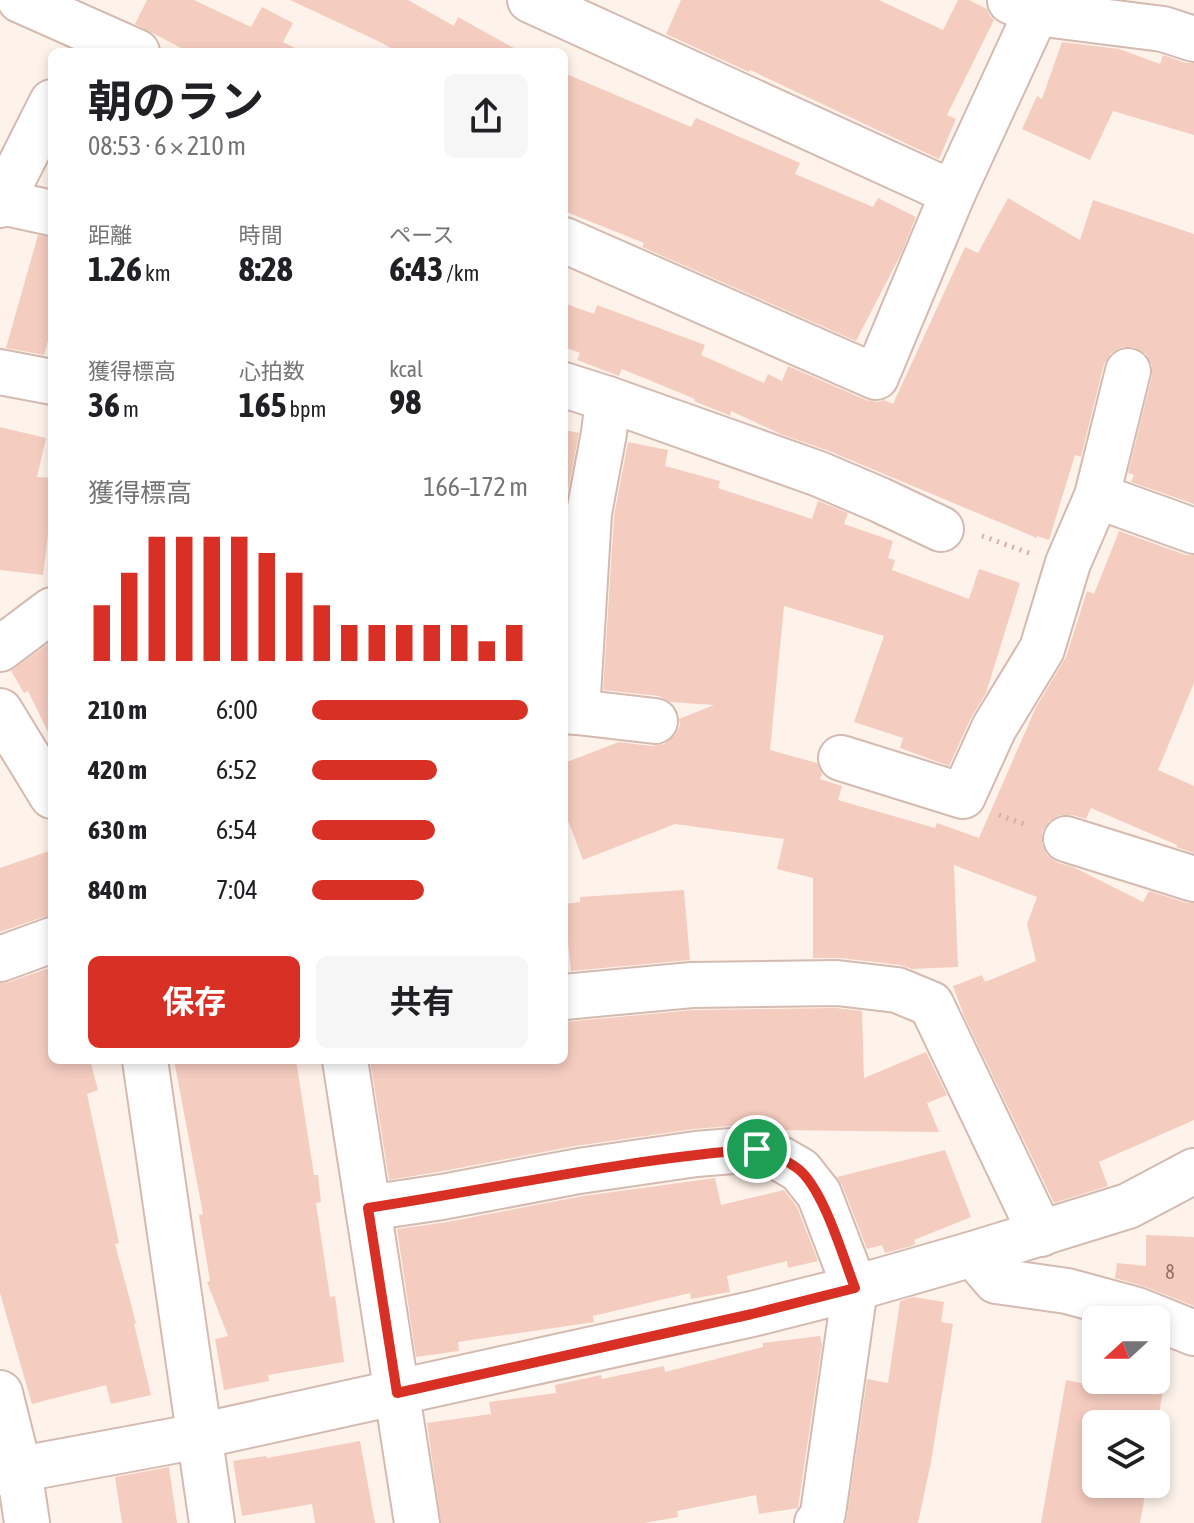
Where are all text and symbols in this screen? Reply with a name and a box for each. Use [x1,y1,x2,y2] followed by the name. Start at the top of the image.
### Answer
[444,74,528,158] button: share
[88,76,264,126] text: 朝のラン
[88,131,246,161] text: 08:53 · 6 × 210 m
[88,222,132,248] text: 距離
[239,222,283,248] text: 時間
[389,222,454,248] text: ペース
[88,249,142,288] text: 1.26
[239,249,293,288] text: 8:28
[389,249,443,288] text: 6:43
[142,260,171,286] text: km
[443,260,479,286] text: /km
[389,356,423,382] text: kcal
[88,358,176,384] text: 獲得標高
[239,358,305,384] text: 心拍数
[389,382,421,421] text: 98
[88,385,120,424] text: 36
[239,385,287,424] text: 165
[120,396,139,422] text: m
[287,396,326,422] text: bpm
[423,472,528,502] text: 166–172 m
[88,478,192,508] text: 獲得標高
[88,695,147,725] text: 210 m
[216,695,258,725] text: 6:00
[88,755,147,785] text: 420 m
[216,755,257,785] text: 6:52
[88,815,147,845] text: 630 m
[216,815,257,845] text: 6:54
[88,875,147,905] text: 840 m
[216,875,258,905] text: 7:04
[88,956,300,1048] button: 保存
[316,956,528,1048] button: 共有
[723,1115,791,1183] pin
[735,1127,779,1171] icon: arrive
[1165,1260,1175,1283] house number: 8
[1082,1306,1170,1394] north arrow
[1082,1306,1170,1498] map controls
[1082,1410,1170,1498] button: layers

